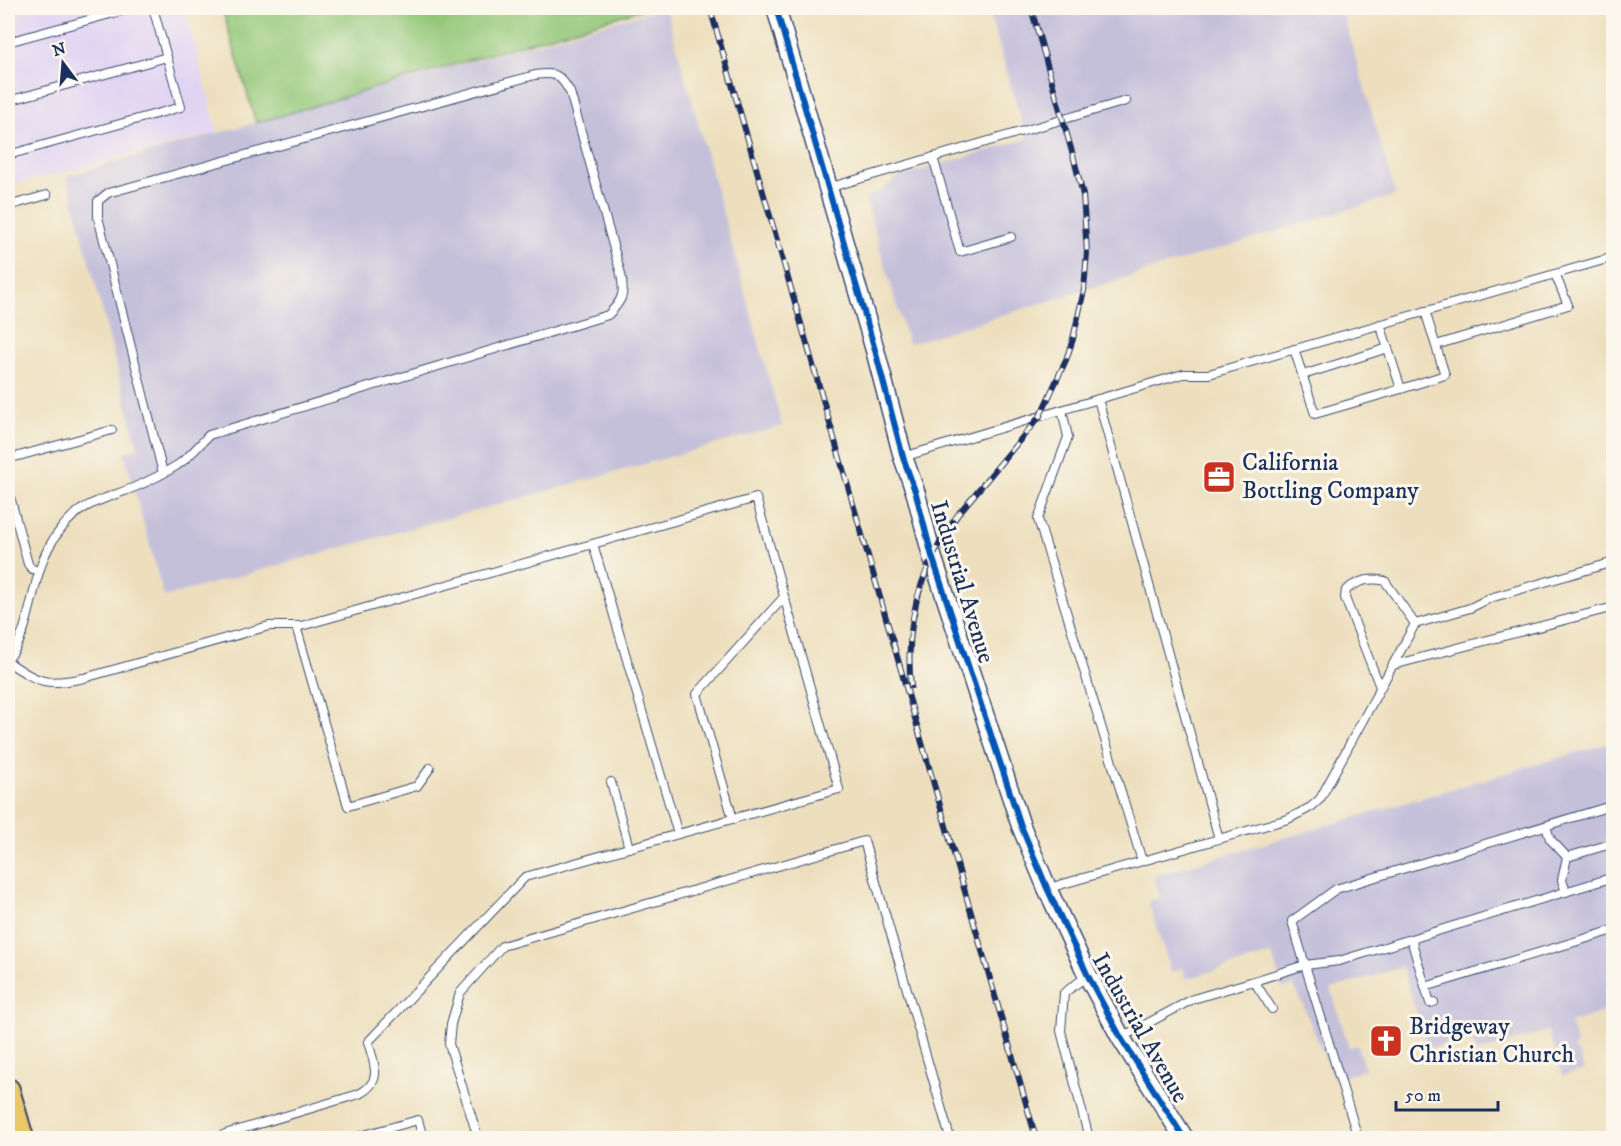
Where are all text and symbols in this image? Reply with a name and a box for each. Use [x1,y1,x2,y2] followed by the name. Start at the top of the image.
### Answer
[33,33,93,93] north arrow
[50,38,68,61] text: N
[1242,448,1419,506] place label: California Bottling Company
[1201,459,1237,495] office icon: California Bottling Company
[923,497,1001,667] street label: Industrial Avenue
[1085,948,1195,1109] street label: Industrial Avenue
[1409,1012,1575,1070] place label: Bridgeway Christian Church
[1368,1023,1404,1059] church icon: Bridgeway Christian Church
[1396,1074,1498,1112] scale bar
[1405,1085,1441,1107] text: 50 m

